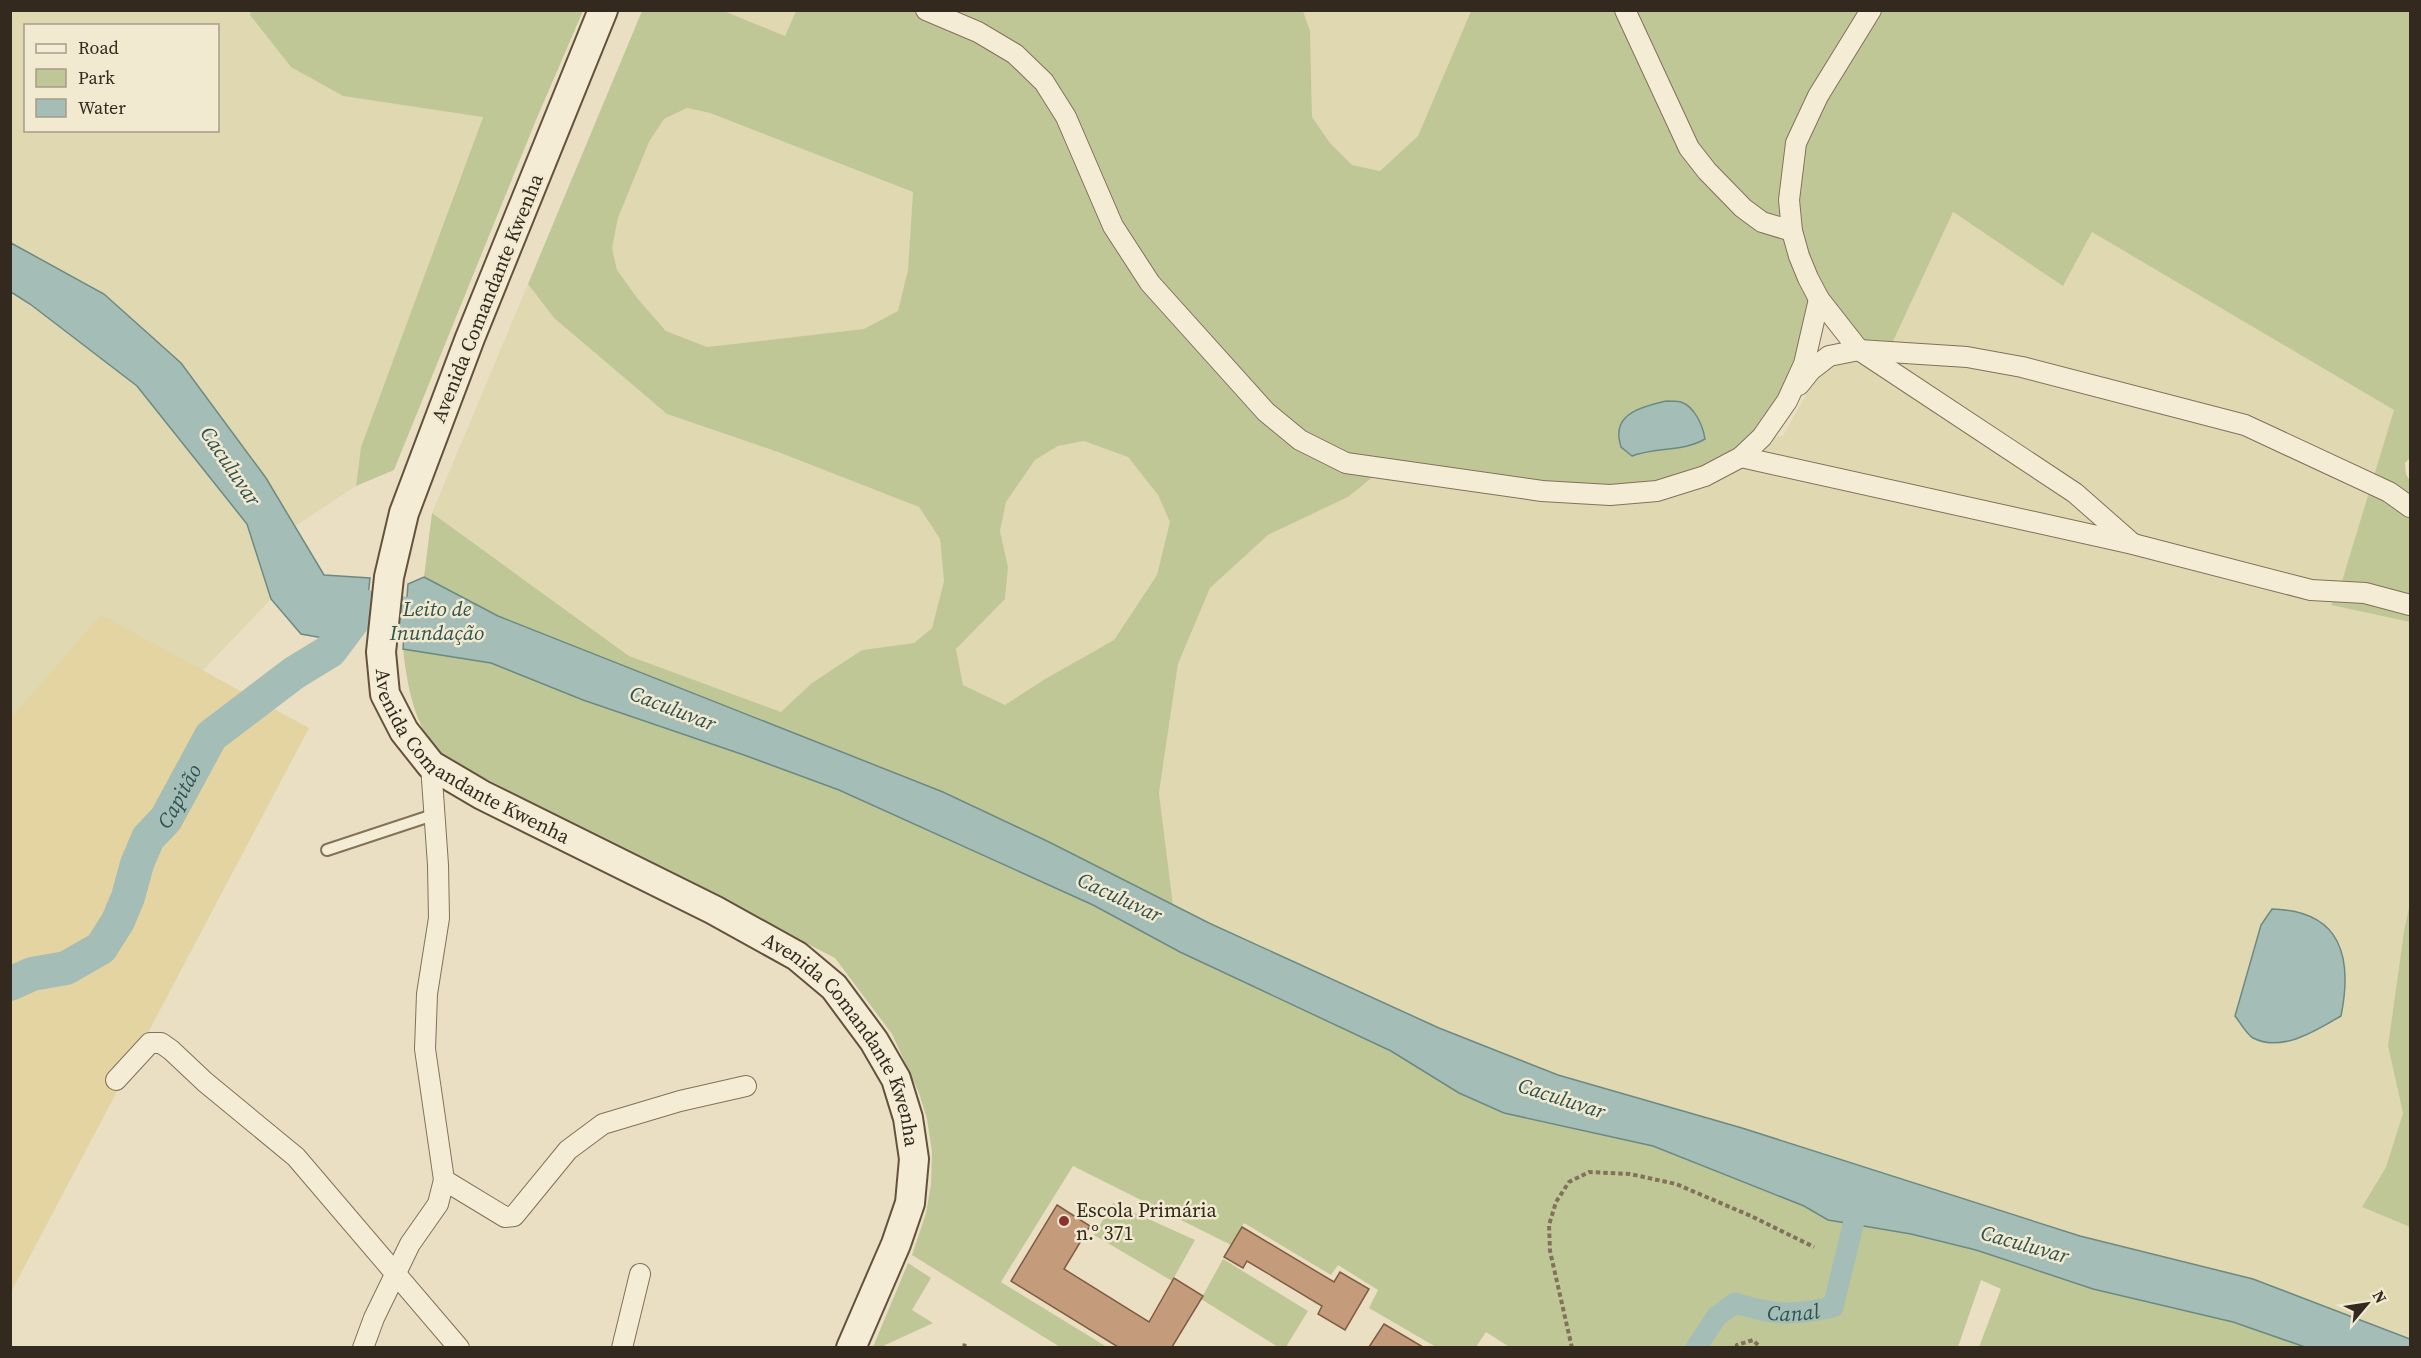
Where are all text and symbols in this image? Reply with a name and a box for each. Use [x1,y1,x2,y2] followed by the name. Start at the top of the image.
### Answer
[24,24,219,132] legend
[78,35,119,60] text: Road
[78,65,115,90] text: Park
[78,95,126,120] text: Water
[424,169,550,427] street label: Avenida Comandante Kwenha
[194,421,269,512] water label: Caculuvar
[389,594,484,647] water label: Leito de Inundação
[369,667,575,851] street label: Avenida Comandante Kwenha
[626,678,721,738] water label: Caculuvar
[150,759,208,835] water label: Capitão
[1073,865,1168,929] water label: Caculuvar
[757,926,926,1149] street label: Avenida Comandante Kwenha
[1515,1070,1610,1126] water label: Caculuvar
[1076,1196,1217,1247] place label: Escola Primária n.º 371
[1057,1214,1071,1228] marker: Escola Primária n.º 371
[1978,1218,2073,1271] water label: Caculuvar
[2337,1274,2397,1334] north arrow
[2368,1286,2393,1307] text: N
[1766,1296,1822,1328] water label: Canal

